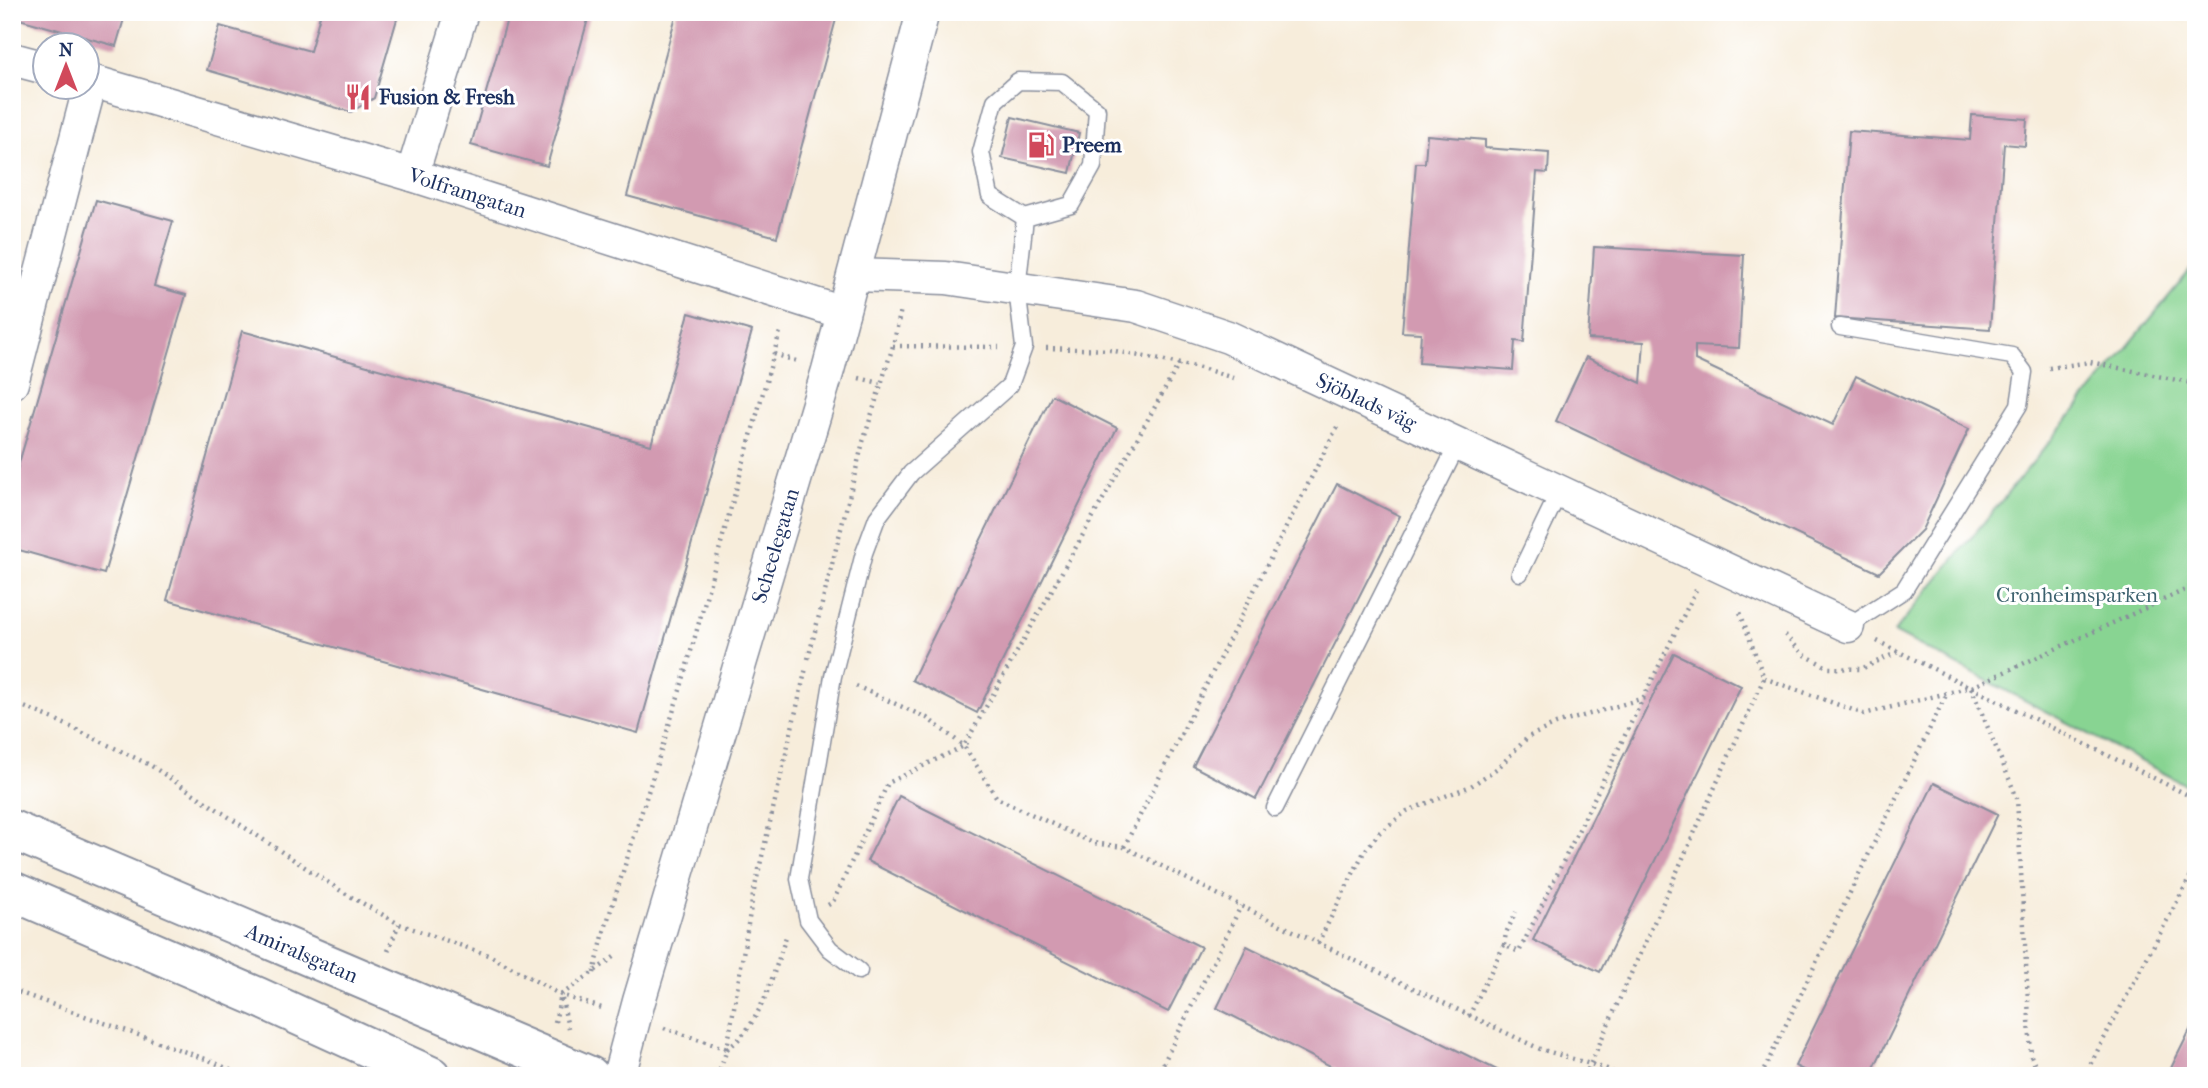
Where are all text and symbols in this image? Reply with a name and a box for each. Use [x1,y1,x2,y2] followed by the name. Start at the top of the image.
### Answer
[32,32,102,102] north arrow
[59,39,74,61] text: N
[343,82,373,112] restaurant icon: Fusion & Fresh
[378,85,515,109] place label: Fusion & Fresh
[1026,130,1056,160] fuel station icon: Preem
[1062,133,1122,157] place label: Preem
[405,162,529,223] street label: Volframgatan
[1312,368,1421,436] street label: Sjöblads väg
[747,485,804,606] street label: Scheelegatan
[1996,583,2158,607] park label: Cronheimsparken
[241,918,362,988] street label: Amiralsgatan

